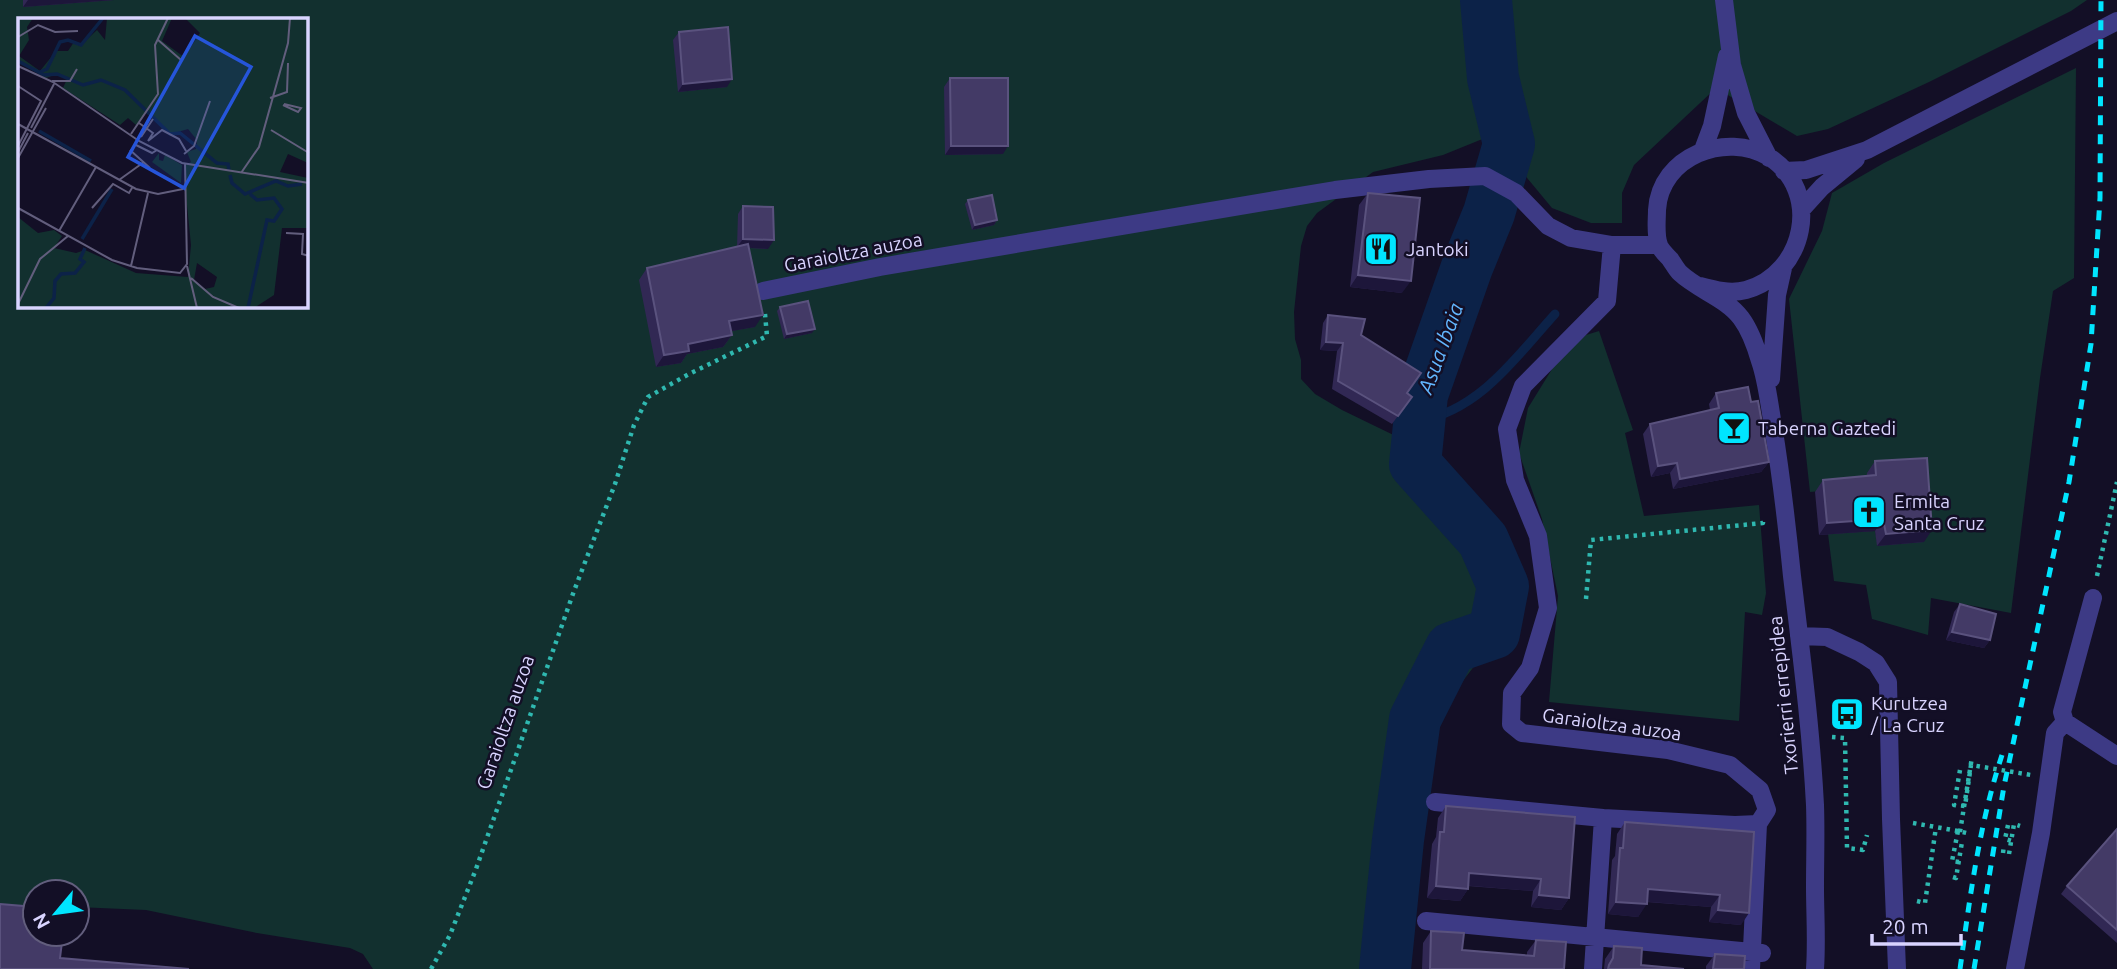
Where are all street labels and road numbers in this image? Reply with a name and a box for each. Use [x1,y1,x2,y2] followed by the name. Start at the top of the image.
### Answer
[782,228,924,276] street label: Garaioltza auzoa
[1764,615,1802,775] street label: Txorierri errepidea
[472,652,538,792] street label: Garaioltza auzoa
[1541,703,1683,745] street label: Garaioltza auzoa

